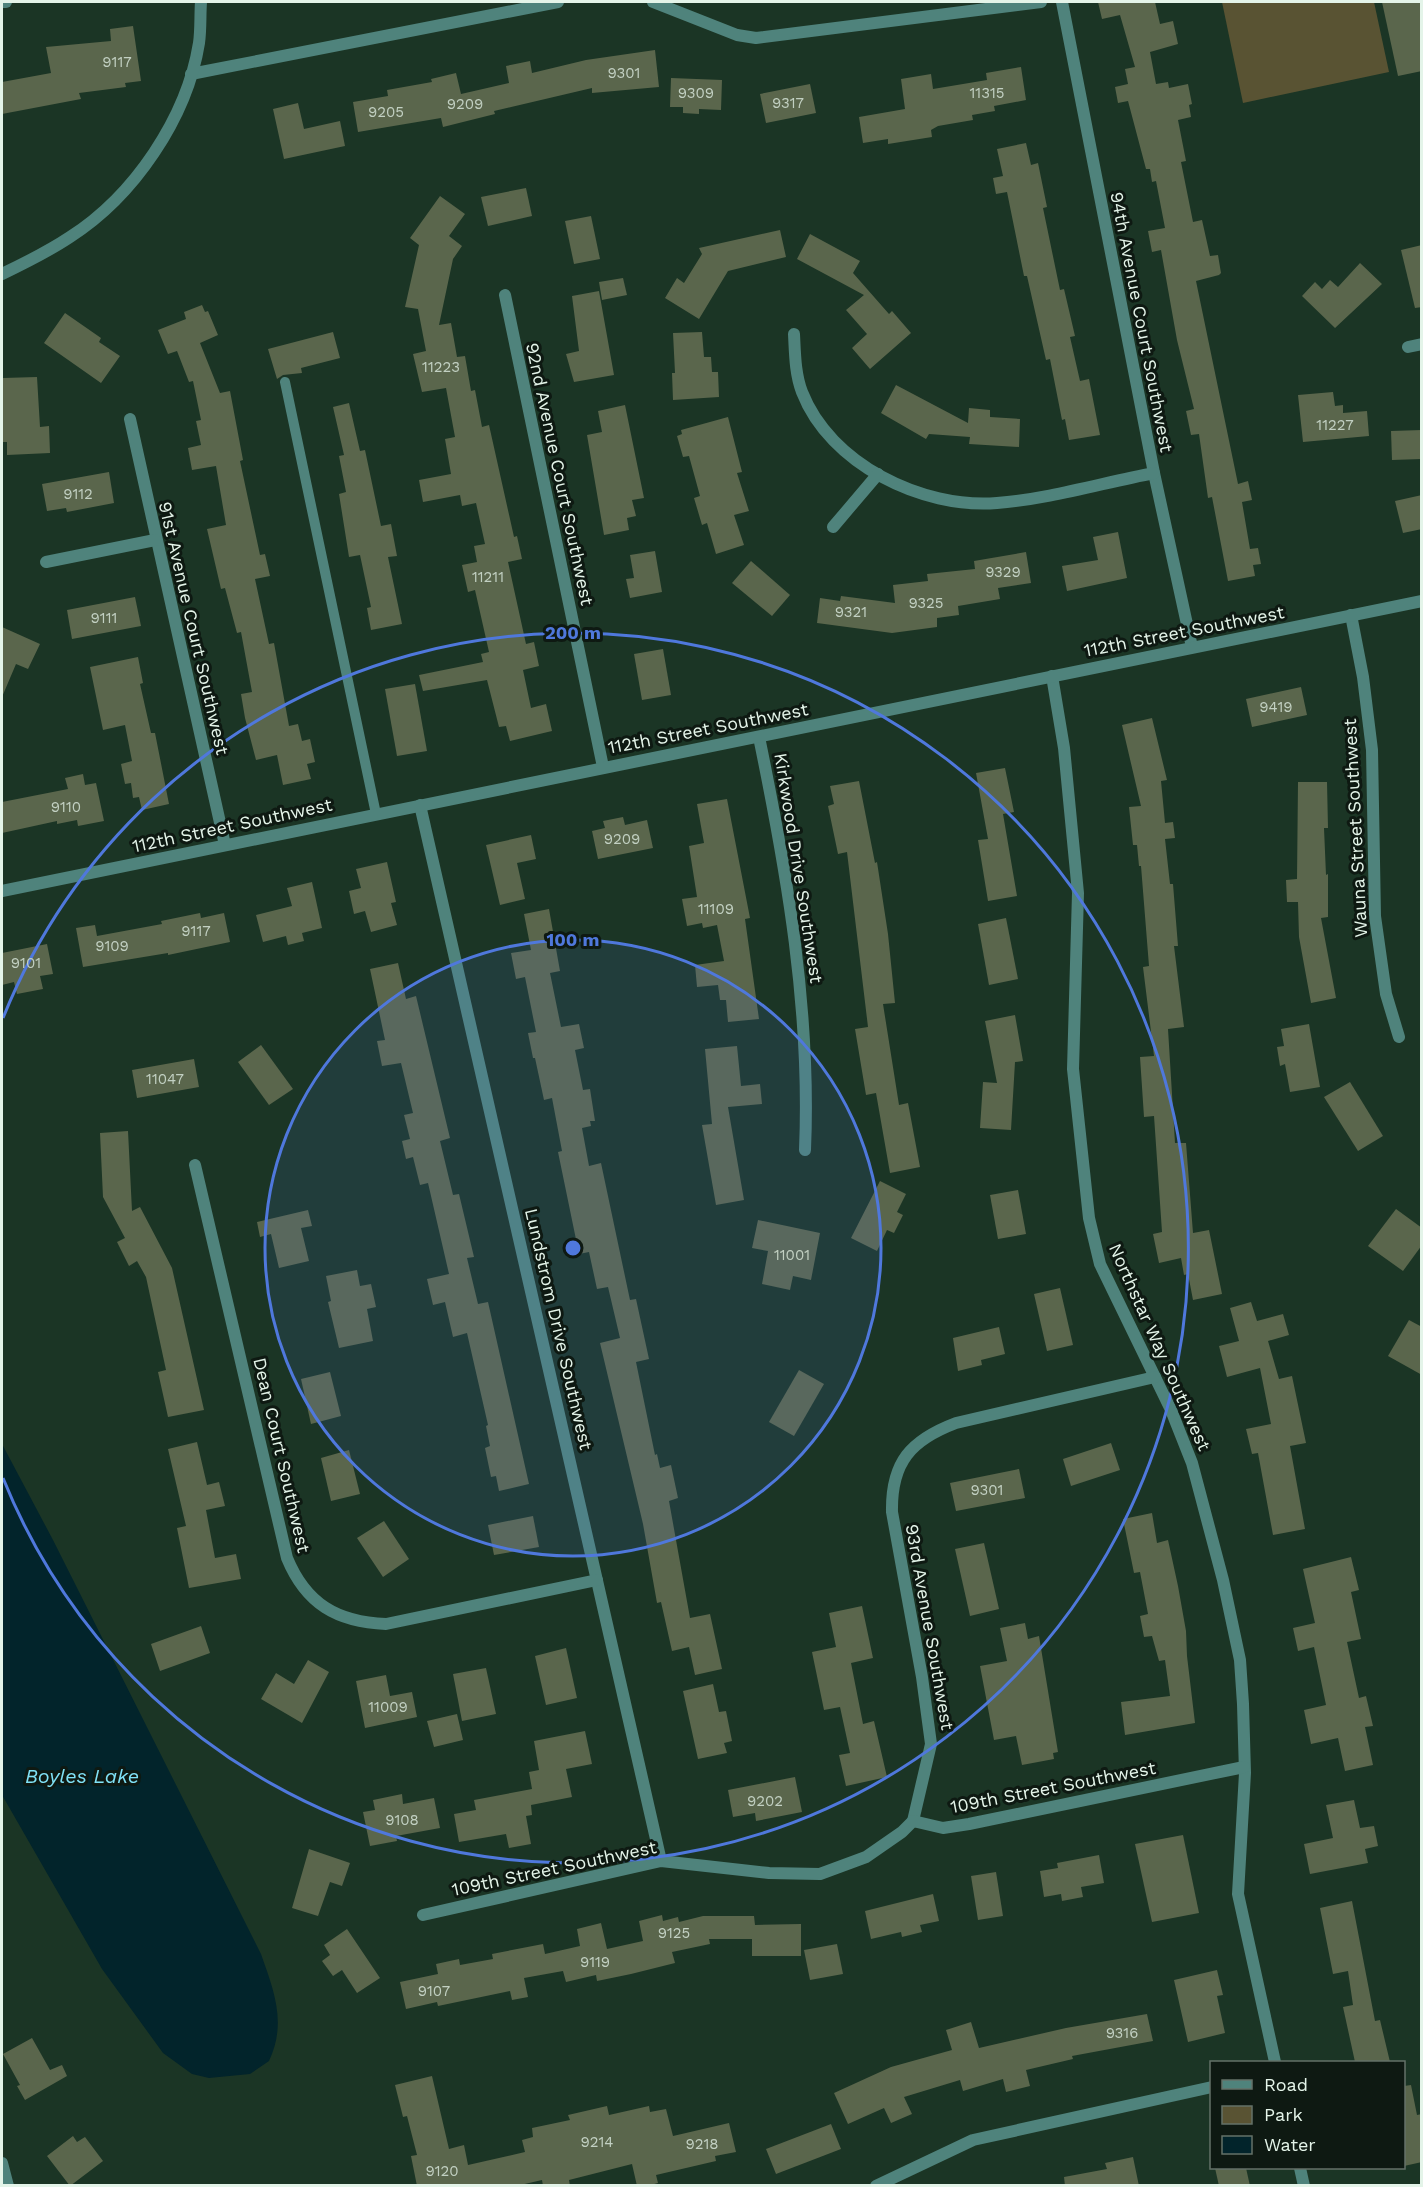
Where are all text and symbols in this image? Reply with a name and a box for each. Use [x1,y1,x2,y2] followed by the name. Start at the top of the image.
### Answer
[102,53,132,71] house number: 9117
[608,64,640,82] house number: 9301
[678,84,714,102] house number: 9309
[969,84,1005,102] house number: 11315
[772,94,804,112] house number: 9317
[447,95,483,113] house number: 9209
[368,103,404,121] house number: 9205
[1106,190,1178,454] street label: 94th Avenue Court Southwest
[522,341,598,608] street label: 92nd Avenue Court Southwest
[422,358,460,376] house number: 11223
[1316,416,1354,434] house number: 11227
[63,485,93,503] house number: 9112
[155,499,233,757] street label: 91st Avenue Court Southwest
[985,563,1021,581] house number: 9329
[472,568,504,586] house number: 11211
[908,594,944,612] house number: 9325
[1082,601,1286,661] street label: 112th Street Southwest
[835,603,867,621] house number: 9321
[91,609,117,627] house number: 9111
[545,622,601,643] text: 200 m
[606,698,810,758] street label: 112th Street Southwest
[1259,698,1293,716] house number: 9419
[1339,717,1371,938] street label: Wauna Street Southwest
[770,751,828,985] street label: Kirkwood Drive Southwest
[130,793,334,856] street label: 112th Street Southwest
[51,798,81,816] house number: 9110
[604,830,640,848] house number: 9209
[698,900,734,918] house number: 11109
[181,922,211,940] house number: 9117
[546,929,600,950] text: 100 m
[95,937,129,955] house number: 9109
[11,954,41,972] house number: 9101
[146,1070,184,1088] house number: 11047
[521,1206,597,1452] street label: Lundstrom Drive Southwest
[563,1238,583,1258] centre of rings
[1105,1240,1215,1454] street label: Northstar Way Southwest
[774,1246,810,1264] house number: 11001
[249,1355,315,1555] street label: Dean Court Southwest
[971,1481,1003,1499] house number: 9301
[902,1522,959,1732] street label: 93rd Avenue Southwest
[368,1698,408,1716] house number: 11009
[949,1757,1158,1817] street label: 109th Street Southwest
[25,1764,139,1788] water label: Boyles Lake
[747,1792,783,1810] house number: 9202
[385,1811,419,1829] house number: 9108
[450,1836,659,1900] street label: 109th Street Southwest
[658,1924,690,1942] house number: 9125
[580,1953,610,1971] house number: 9119
[418,1982,450,2000] house number: 9107
[1106,2024,1138,2042] house number: 9316
[1210,2061,1405,2169] legend
[1264,2074,1308,2095] text: Road
[1264,2104,1303,2125] text: Park
[580,2133,614,2151] house number: 9214
[1264,2134,1316,2155] text: Water
[685,2135,719,2153] house number: 9218
[425,2162,459,2180] house number: 9120

